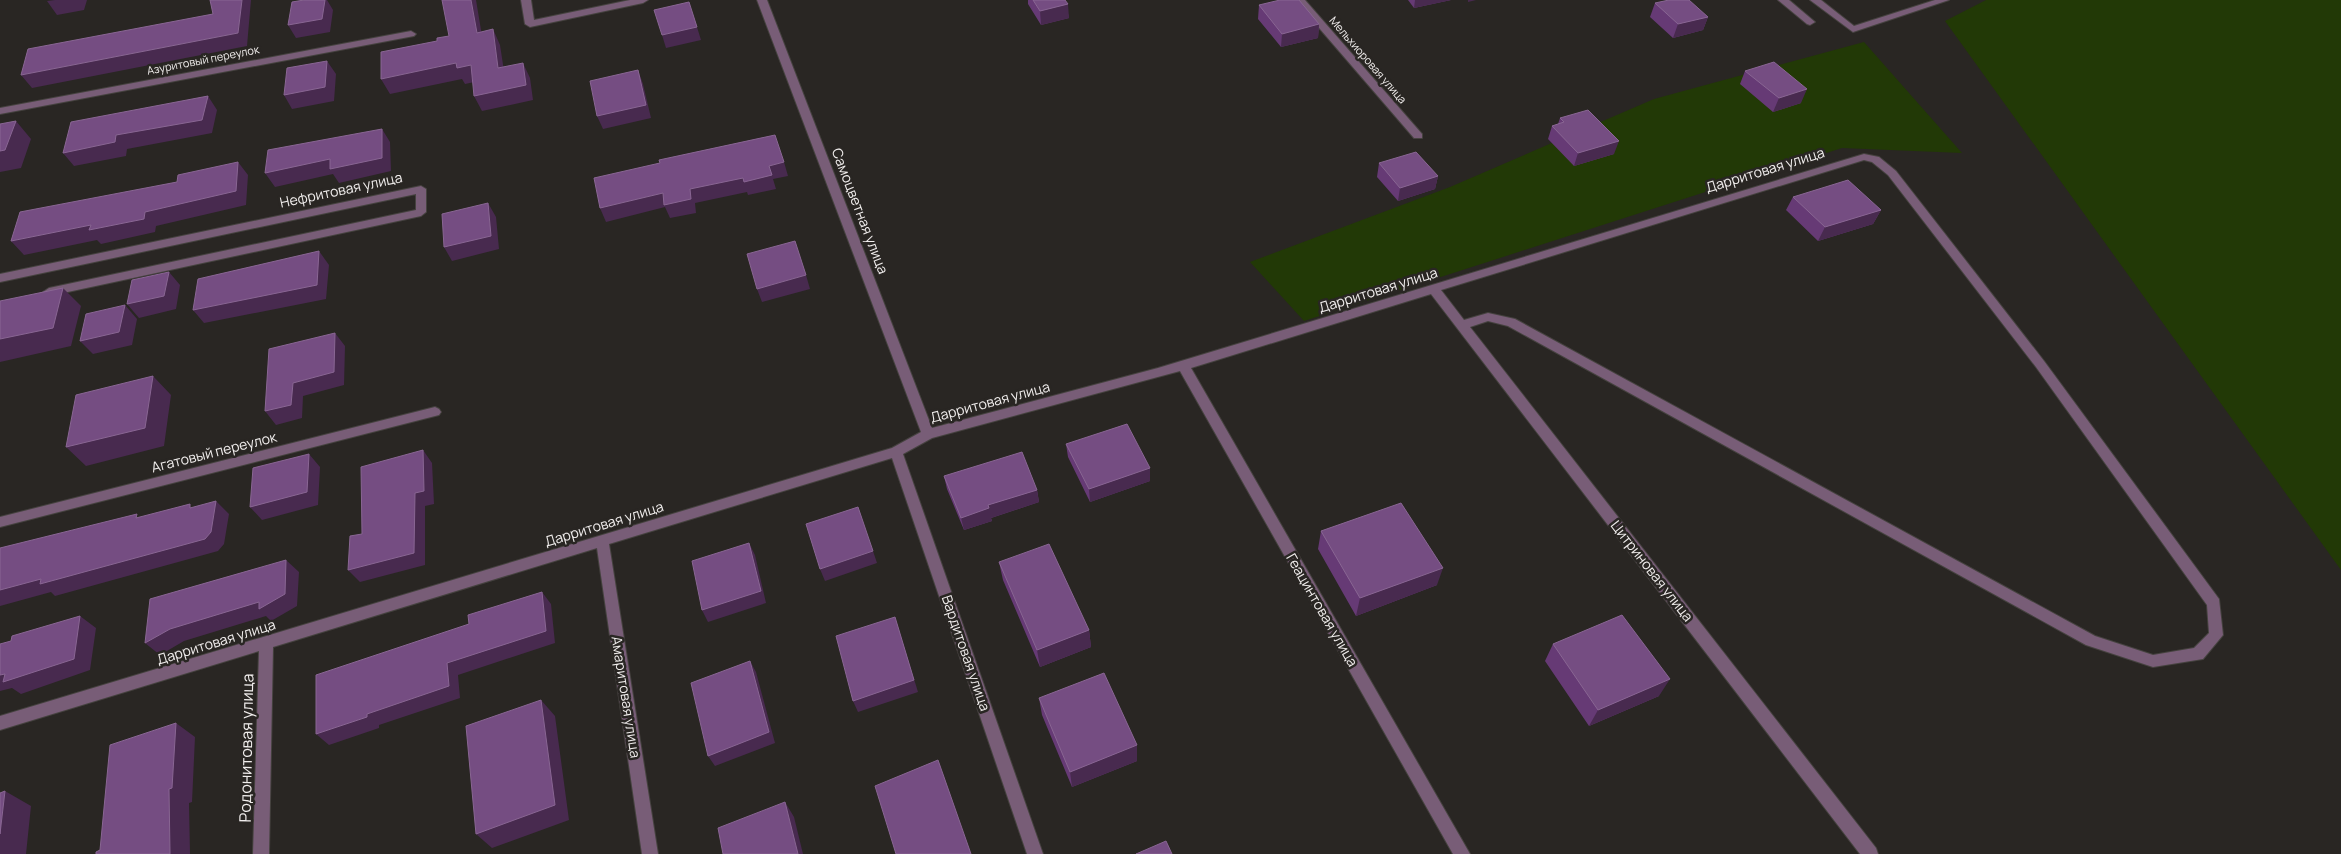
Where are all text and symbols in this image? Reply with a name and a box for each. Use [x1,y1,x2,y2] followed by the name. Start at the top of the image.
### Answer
[1326,13,1410,106] street label: Мельхиоровая улица
[145,41,261,78] street label: Азуритовый переулок
[1703,142,1827,197] street label: Дарритовая улица
[828,145,893,276] street label: Самоцветная улица
[278,167,404,212] street label: Нефритовая улица
[1316,262,1440,317] street label: Дарритовая улица
[928,376,1052,427] street label: Дарритовая улица
[149,426,280,476] street label: Агатовый переулок
[542,496,666,551] street label: Дарритовая улица
[1607,516,1698,625] street label: Цитриновая улица
[1282,550,1363,670] street label: Геацинтовая улица
[938,592,995,713] street label: Вардитовая улица
[154,614,278,669] street label: Дарритовая улица
[607,635,646,759] street label: Амаритовая улица
[234,673,258,823] street label: Родонитовая улица

